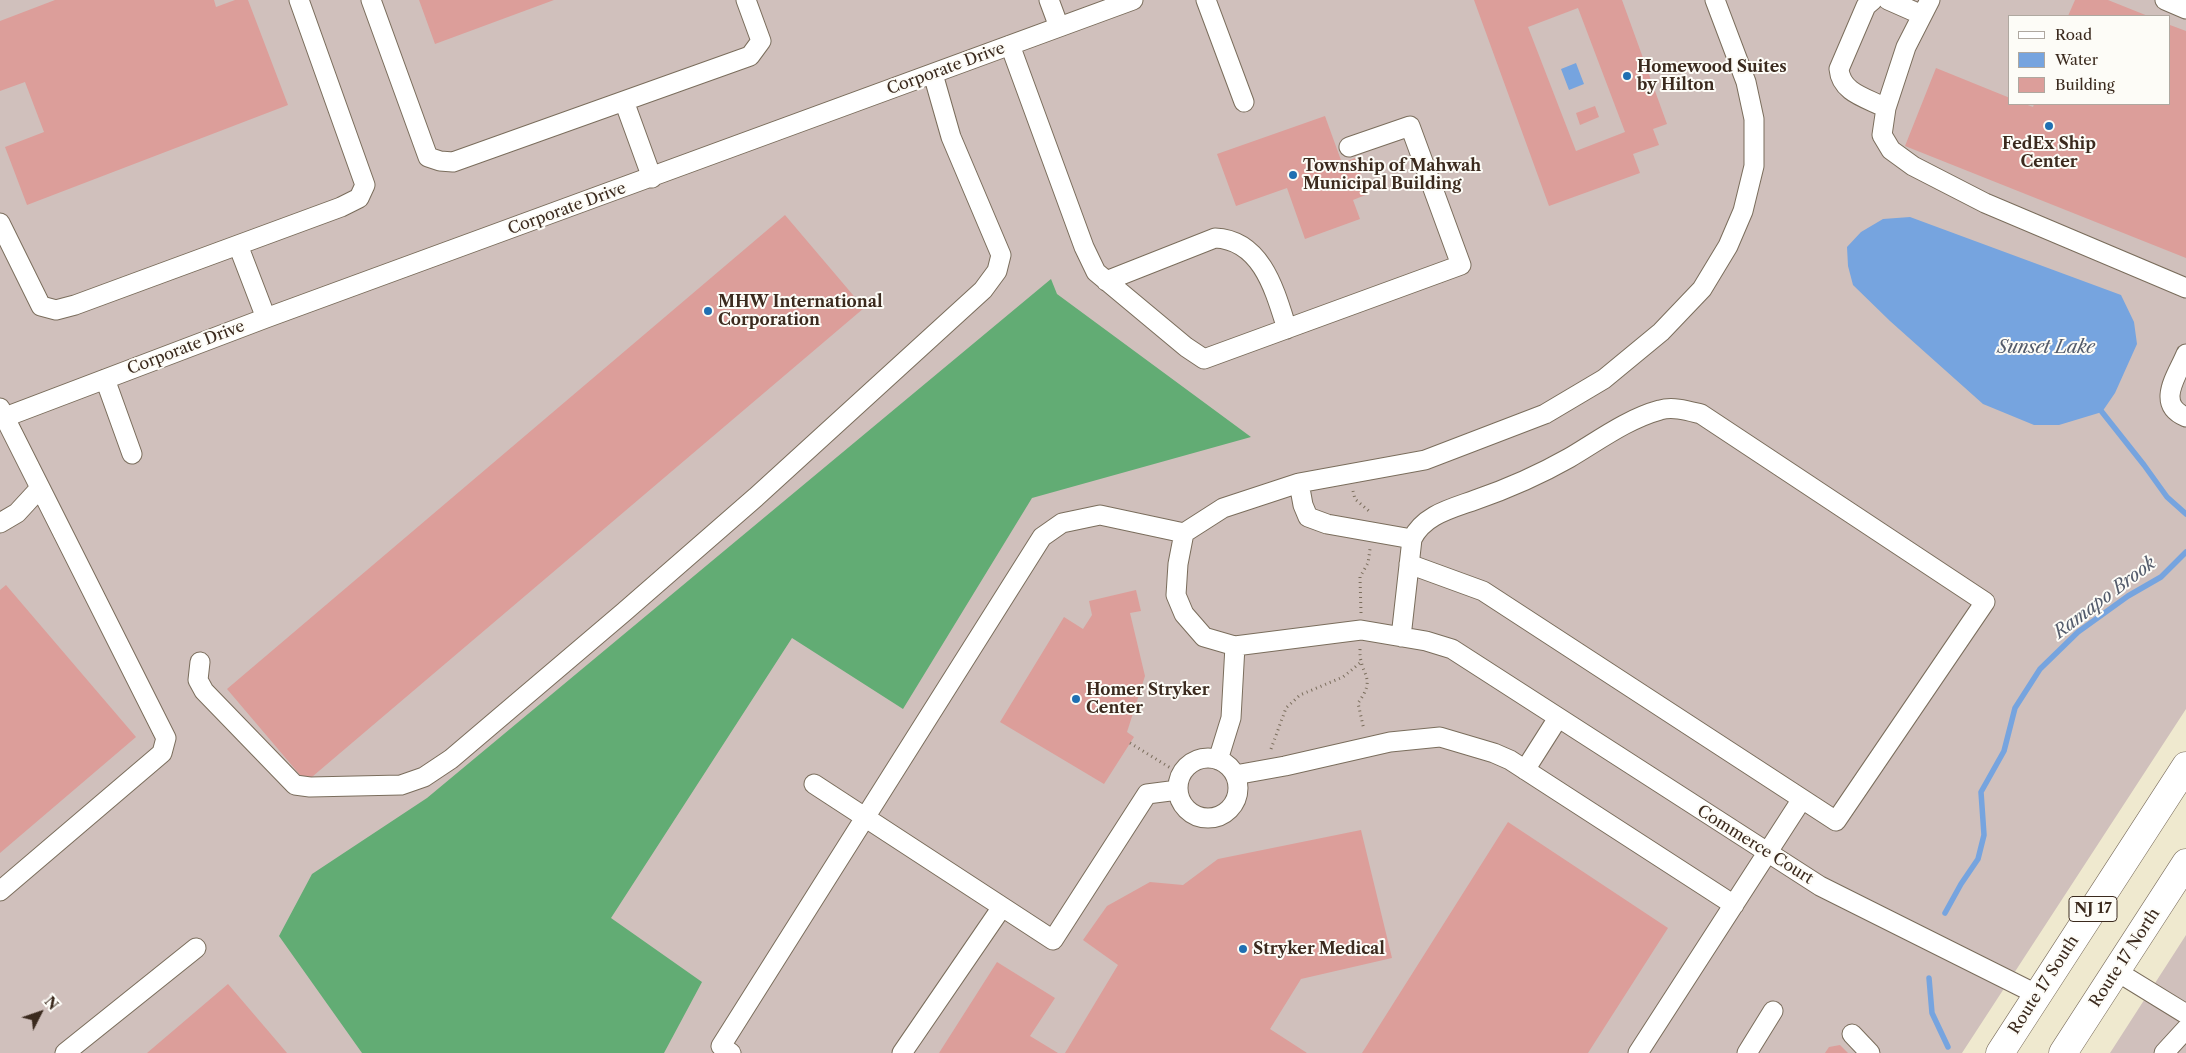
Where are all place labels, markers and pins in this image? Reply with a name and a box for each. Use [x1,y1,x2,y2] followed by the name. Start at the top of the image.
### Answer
[1637,57,1787,95] place label: Homewood Suites by Hilton
[1621,70,1633,82] marker: Homewood Suites by Hilton
[2043,120,2055,132] marker: FedEx Ship Center
[2002,134,2096,172] place label: FedEx Ship Center
[1303,156,1481,194] place label: Township of Mahwah Municipal Building
[1287,169,1299,181] marker: Township of Mahwah Municipal Building
[718,292,883,330] place label: MHW International Corporation
[702,305,714,317] marker: MHW International Corporation
[1086,680,1209,718] place label: Homer Stryker Center
[1070,693,1082,705] marker: Homer Stryker Center
[1253,939,1385,959] place label: Stryker Medical
[1237,943,1249,955] marker: Stryker Medical

